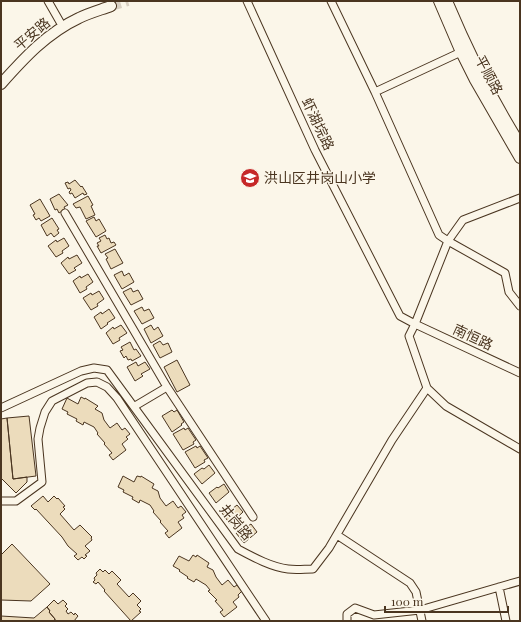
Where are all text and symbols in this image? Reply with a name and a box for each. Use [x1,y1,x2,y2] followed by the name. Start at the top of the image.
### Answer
[9,13,54,54] street label: 平安路
[471,52,508,98] street label: 平顺路
[298,94,339,153] street label: 虾湖垸路
[239,167,261,189] school or university icon: 洪山区井岗山小学
[264,168,376,187] place label: 洪山区井岗山小学
[450,319,496,354] street label: 南恒路
[216,499,257,544] street label: 井岗路
[385,588,508,614] scale bar
[391,593,424,609] text: 100 m

